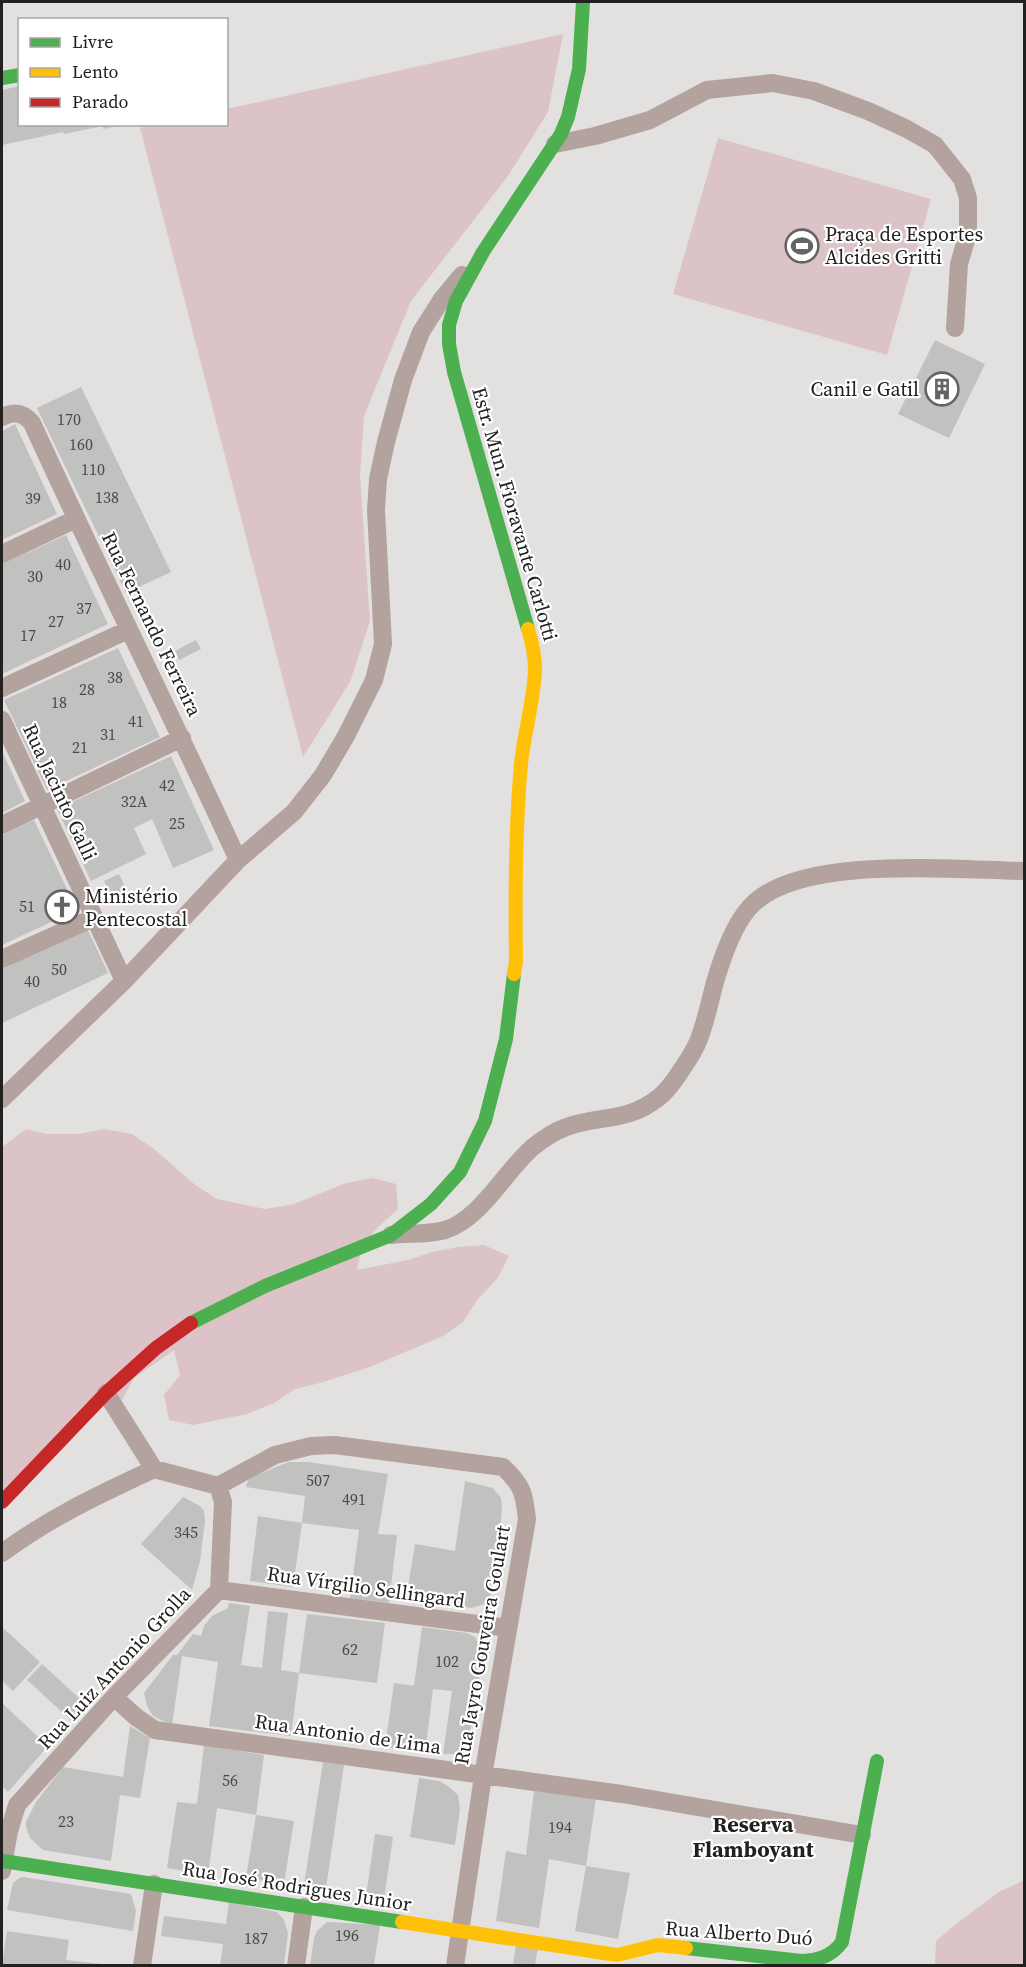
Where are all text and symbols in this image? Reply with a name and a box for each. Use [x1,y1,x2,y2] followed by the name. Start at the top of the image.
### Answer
[18,18,228,126] legend
[72,29,114,54] text: Livre
[72,59,119,84] text: Lento
[72,89,128,114] text: Parado
[825,220,983,271] place label: Praça de Esportes Alcides Gritti
[784,228,820,264] sports icon: Praça de Esportes Alcides Gritti
[924,371,960,407] building icon: Canil e Gatil
[811,375,919,403] place label: Canil e Gatil
[465,384,565,644] street label: Estr. Mun. Fioravante Carlotti
[57,408,81,430] house number: 170
[69,433,93,455] house number: 160
[81,458,105,480] house number: 110
[95,486,119,508] house number: 138
[25,487,41,509] house number: 39
[95,527,209,722] street label: Rua Fernando Ferreira
[55,553,71,575] house number: 40
[27,565,43,587] house number: 30
[76,597,92,619] house number: 37
[48,610,64,632] house number: 27
[20,624,36,646] house number: 17
[107,666,123,688] house number: 38
[79,678,95,700] house number: 28
[51,691,67,713] house number: 18
[128,710,144,732] house number: 41
[16,719,104,865] street label: Rua Jacinto Galli
[100,723,116,745] house number: 31
[72,736,88,758] house number: 21
[159,774,175,796] house number: 42
[121,790,148,812] house number: 32A
[169,812,185,834] house number: 25
[85,882,187,933] place label: Ministério Pentecostal
[44,889,80,925] church icon: Ministério Pentecostal
[19,895,35,917] house number: 51
[51,958,67,980] house number: 50
[24,970,40,992] house number: 40
[306,1469,330,1491] house number: 507
[342,1488,366,1510] house number: 491
[174,1521,198,1543] house number: 345
[447,1523,517,1767] street label: Rua Jayro Gouveira Goulart
[265,1559,467,1615] street label: Rua Vírgilio Sellingard
[31,1580,198,1756] street label: Rua Luiz Antonio Grolla
[342,1638,358,1660] house number: 62
[435,1650,459,1672] house number: 102
[253,1707,444,1761] street label: Rua Antonio de Lima
[222,1769,238,1791] house number: 56
[692,1809,815,1864] district label: Reserva Flamboyant
[58,1810,74,1832] house number: 23
[548,1816,572,1838] house number: 194
[180,1854,414,1918] street label: Rua José Rodrigues Junior
[664,1914,814,1952] street label: Rua Alberto Duó
[335,1924,359,1946] house number: 196
[244,1927,268,1949] house number: 187

